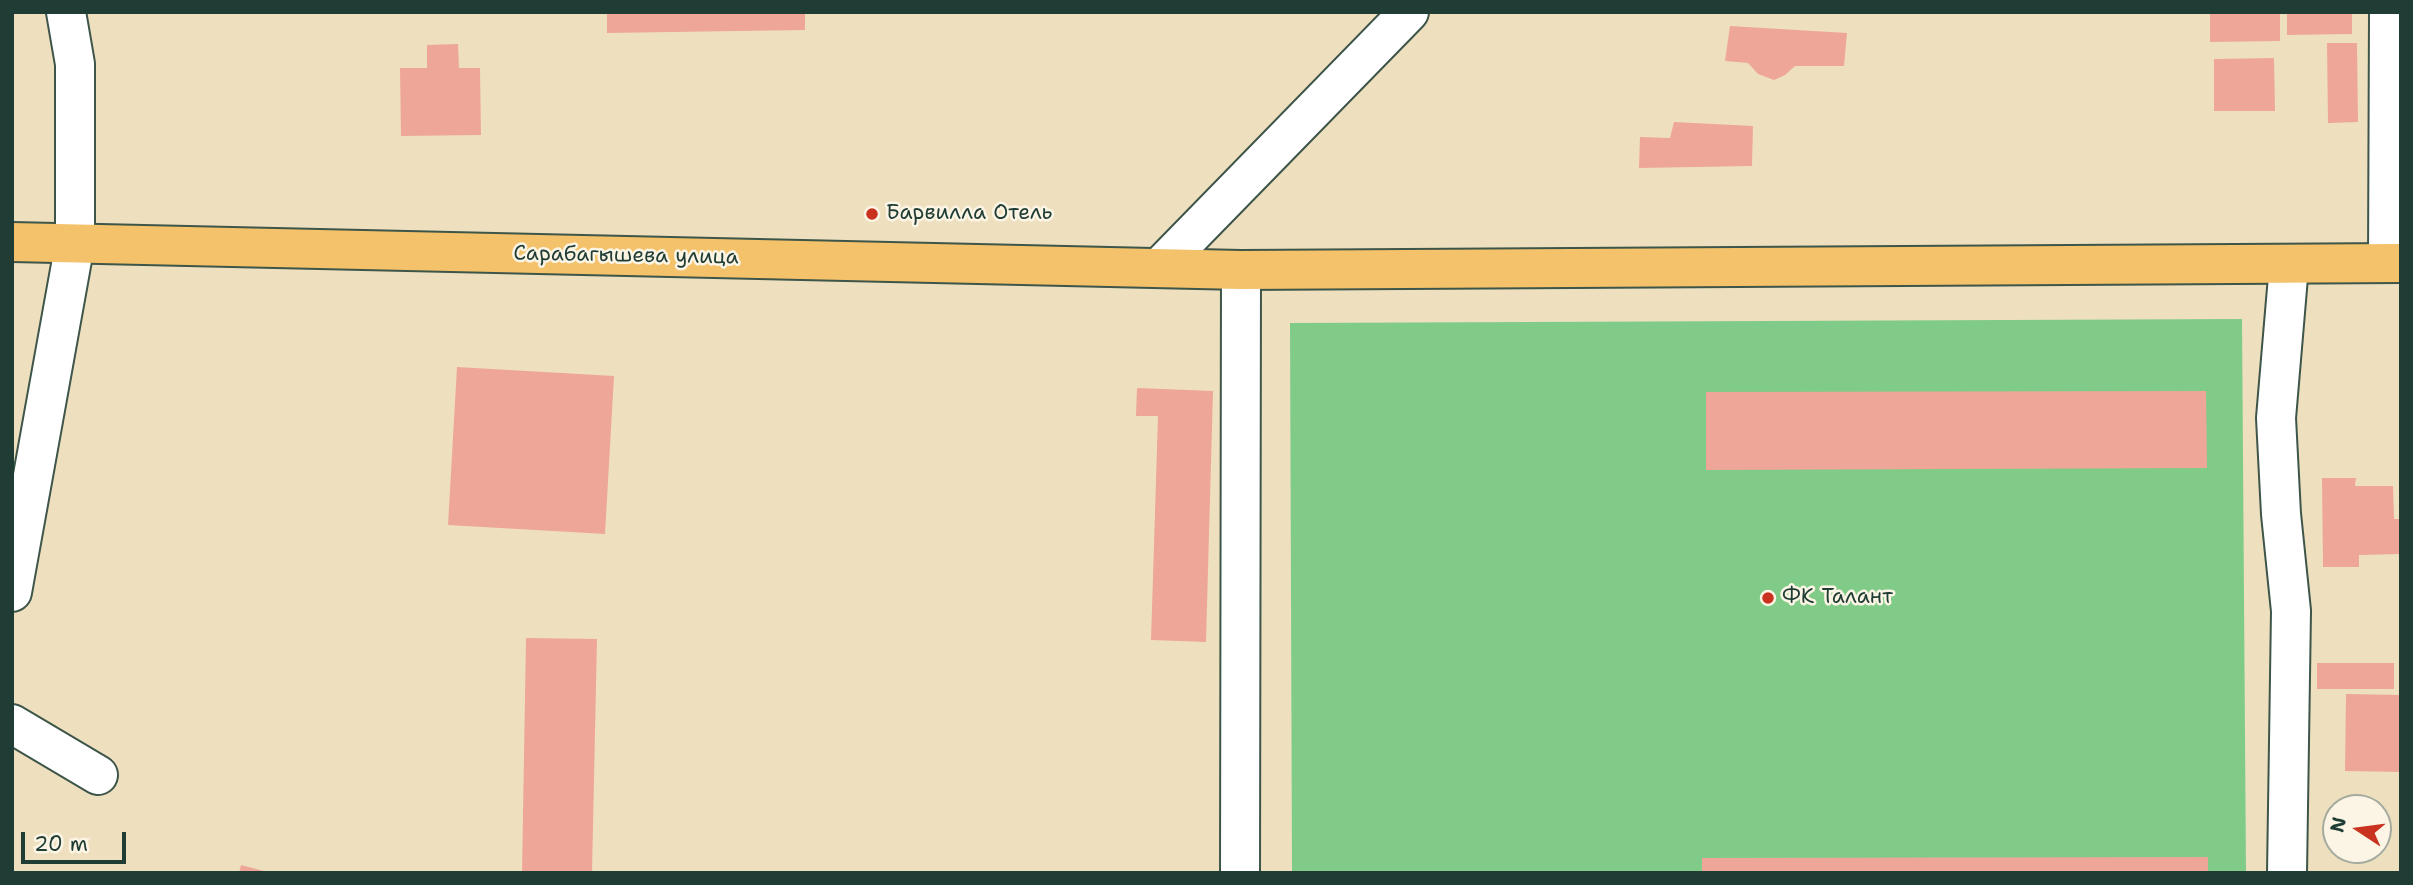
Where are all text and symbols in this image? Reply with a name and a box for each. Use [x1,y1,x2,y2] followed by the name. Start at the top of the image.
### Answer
[886,201,1052,227] place label: Барвилла Отель
[864,206,880,222] marker: Барвилла Отель
[513,241,739,271] street label: Сарабагышева улица
[1782,585,1893,611] place label: ФК Талант
[1760,590,1776,606] marker: ФК Талант
[2322,794,2392,864] north arrow
[2324,814,2352,835] text: N
[24,818,130,862] scale bar
[34,830,88,858] text: 20 m

